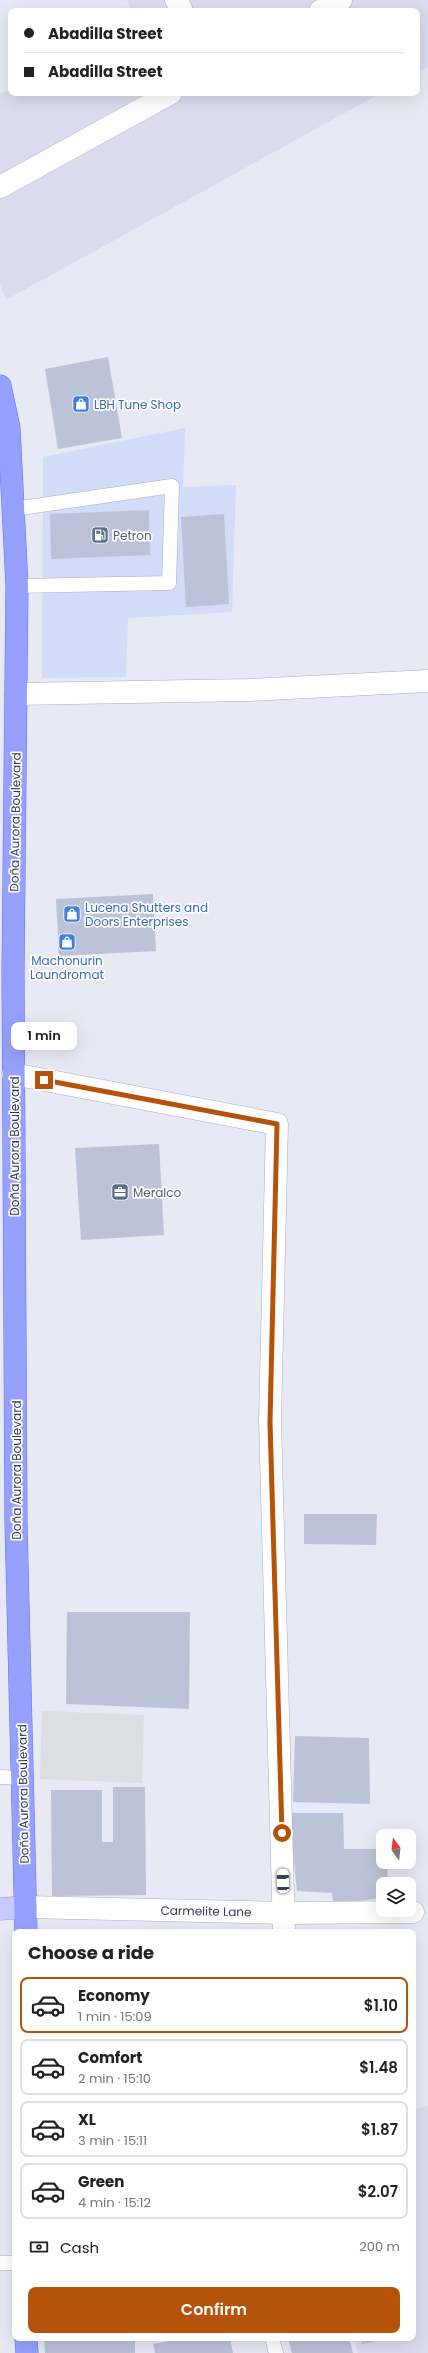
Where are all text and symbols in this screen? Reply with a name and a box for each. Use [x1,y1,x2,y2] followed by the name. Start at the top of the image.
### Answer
[48,23,163,44] text: Abadilla Street
[48,61,163,82] text: Abadilla Street
[71,394,91,414] shop icon: LBH Tune Shop
[94,396,181,413] place label: LBH Tune Shop
[90,525,110,545] fuel station icon: Petron
[113,527,152,544] place label: Petron
[5,752,25,892] street label: Doña Aurora Boulevard
[85,899,208,930] place label: Lucena Shutters and Doors Enterprises
[62,904,82,924] shop icon: Lucena Shutters and Doors Enterprises
[57,932,77,952] shop icon: Machonurin Laundromat
[30,952,104,983] place label: Machonurin Laundromat
[11,1022,77,1050] callout: 1 min
[27,1026,61,1045] text: 1 min
[35,1071,53,1089] route end
[6,1076,23,1216] street label: Doña Aurora Boulevard
[110,1182,130,1202] office icon: Meralco
[133,1184,182,1201] place label: Meralco
[8,1400,25,1540] street label: Doña Aurora Boulevard
[13,1724,33,1864] street label: Doña Aurora Boulevard
[273,1824,291,1842] route start
[376,1829,416,1869] north arrow
[376,1829,416,1917] map controls
[277,1869,289,1893] car
[376,1877,416,1917] button: layers
[160,1902,252,1920] street label: Carmelite Lane
[28,1940,154,1965] text: Choose a ride
[78,1985,150,2006] text: Economy
[30,1987,66,2023] icon: car
[364,1995,398,2016] text: $1.10
[78,2007,152,2026] text: 1 min · 15:09
[78,2047,142,2068] text: Comfort
[30,2049,66,2085] icon: car
[359,2057,398,2078] text: $1.48
[78,2069,151,2088] text: 2 min · 15:10
[78,2109,96,2130] text: XL
[30,2111,66,2147] icon: car
[361,2119,398,2140] text: $1.87
[78,2131,147,2150] text: 3 min · 15:11
[78,2171,124,2192] text: Green
[30,2173,66,2209] icon: car
[358,2181,398,2202] text: $2.07
[78,2193,151,2212] text: 4 min · 15:12
[28,2236,50,2258] icon: cash
[60,2237,99,2258] text: Cash
[359,2237,400,2256] text: 200 m
[28,2287,400,2333] button: Confirm

